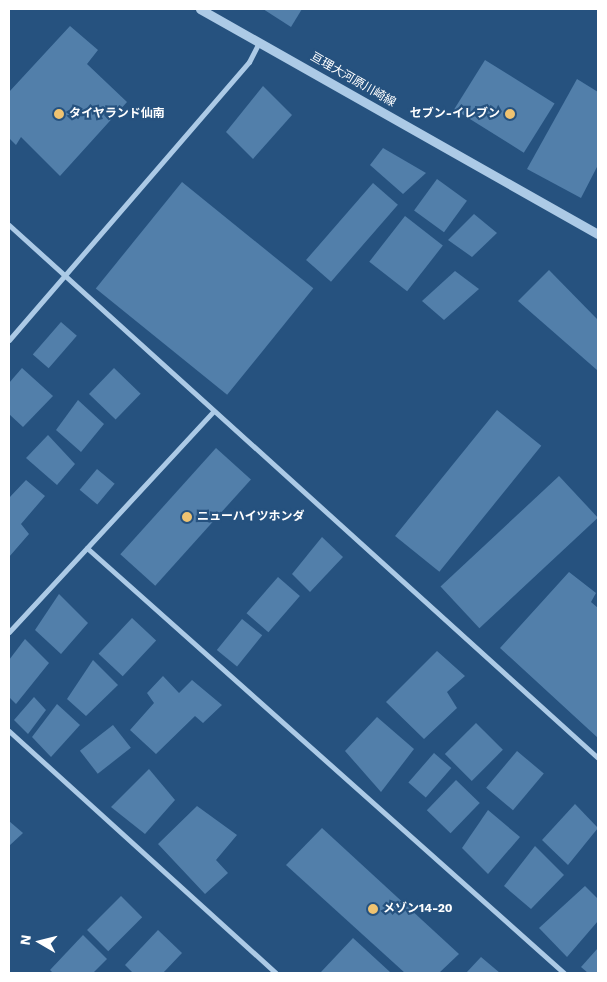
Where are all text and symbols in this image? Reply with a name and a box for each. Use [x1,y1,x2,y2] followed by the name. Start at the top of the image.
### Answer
[308,50,398,110] street label: 亘理大河原川崎線
[69,107,165,121] place label: タイヤランド仙南
[410,107,500,121] place label: セブン-イレブン
[53,108,65,120] marker: タイヤランド仙南
[504,108,516,120] marker: セブン-イレブン
[197,510,305,524] place label: ニューハイツホンダ
[181,511,193,523] marker: ニューハイツホンダ
[383,902,453,916] place label: メゾン14-20
[367,903,379,915] marker: メゾン14-20
[15,917,65,967] north arrow
[17,934,34,946] text: N

